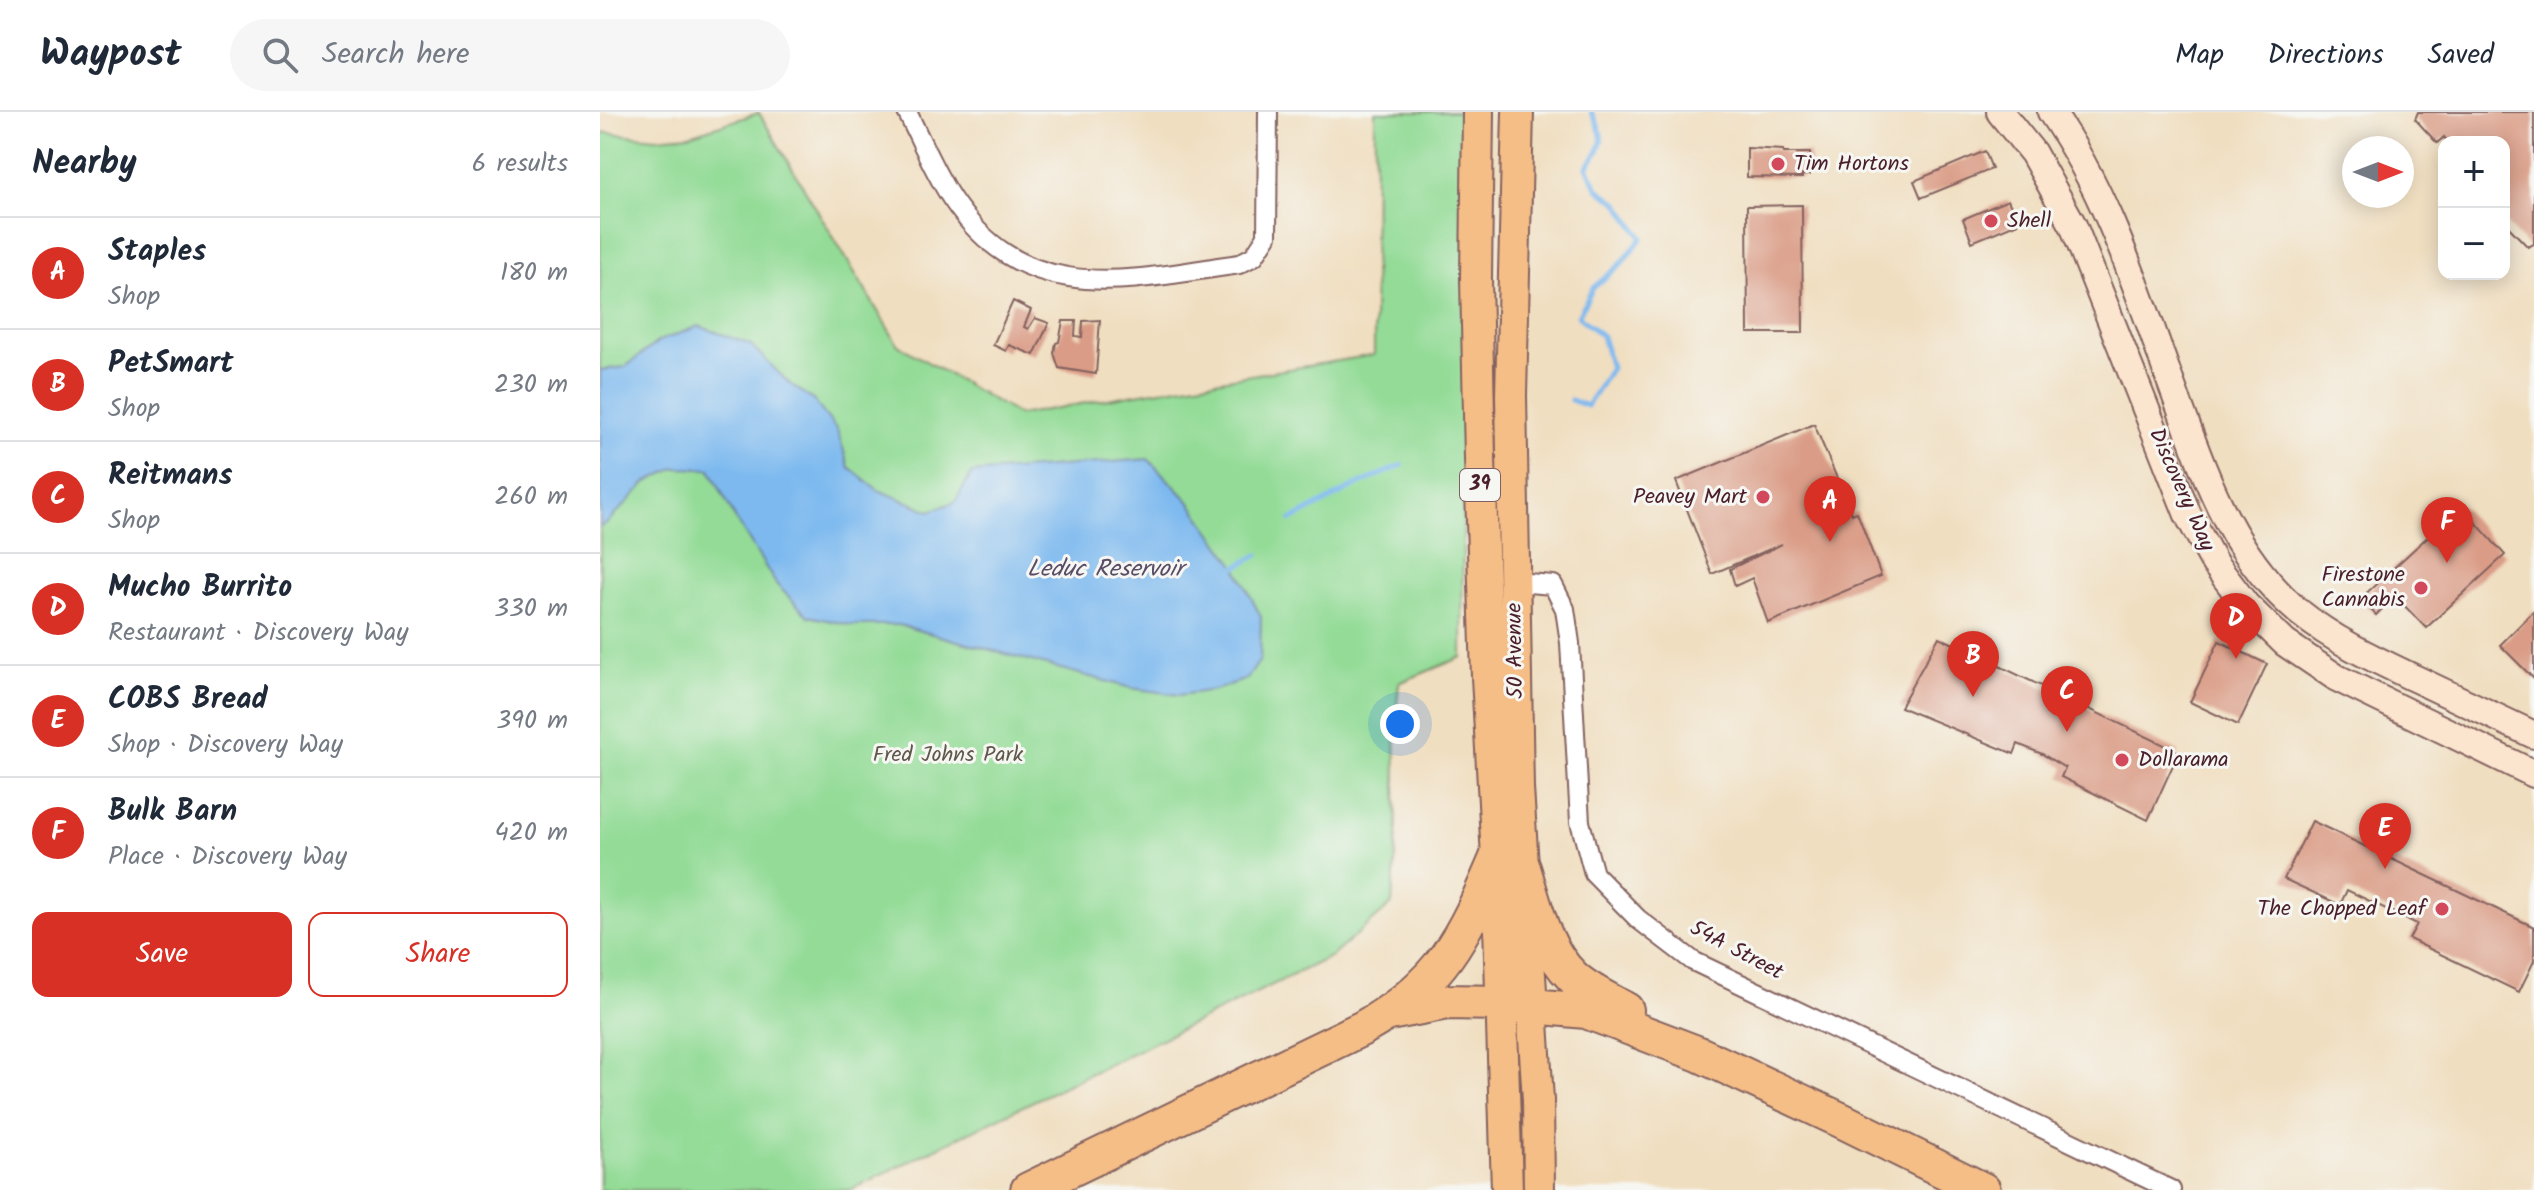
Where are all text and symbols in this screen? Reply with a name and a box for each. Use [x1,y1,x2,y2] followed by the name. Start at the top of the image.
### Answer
[230,19,790,91] search box
[40,25,182,85] text: Waypost
[322,31,470,79] text: Search here
[258,33,302,77] icon: search
[2175,33,2224,78] text: Map
[2268,33,2384,78] text: Directions
[2428,33,2494,78] text: Saved
[2342,136,2414,208] north arrow
[2438,136,2510,280] map controls
[2438,136,2510,208] button: +
[32,137,137,191] text: Nearby
[472,143,568,185] text: 6 results
[1794,147,1910,182] place label: Tim Hortons
[1769,155,1787,173] marker: Tim Hortons
[2007,204,2052,239] place label: Shell
[2438,208,2510,280] button: −
[1982,212,2000,230] marker: Shell
[108,228,206,276] text: Staples
[50,252,66,294] text: A
[500,252,568,294] text: 180 m
[108,276,160,318] text: Shop
[108,340,233,388] text: PetSmart
[50,364,66,406] text: B
[494,364,568,406] text: 230 m
[108,388,160,430] text: Shop
[2138,423,2224,558] street label: Discovery Way
[108,452,233,500] text: Reitmans
[1460,469,1500,501] road number: 39
[50,476,66,518] text: C
[494,476,568,518] text: 260 m
[1804,476,1856,542] pin: A
[1633,480,1747,515] place label: Peavey Mart
[1754,488,1772,506] marker: Peavey Mart
[2421,497,2473,563] pin: F
[108,500,160,542] text: Shop
[1027,550,1188,589] water label: Leduc Reservoir
[2322,558,2406,618] place label: Firestone Cannabis
[108,564,292,612] text: Mucho Burrito
[2412,579,2430,597] marker: Firestone Cannabis
[49,588,67,630] text: D
[494,588,568,630] text: 330 m
[2210,593,2262,659] pin: D
[1498,602,1534,700] street label: 50 Avenue
[108,612,408,654] text: Restaurant · Discovery Way
[1947,631,1999,697] pin: B
[2041,666,2093,732] pin: C
[108,676,268,724] text: COBS Bread
[51,700,65,742] text: E
[496,700,568,742] text: 390 m
[1380,704,1420,744] your location
[108,724,343,766] text: Shop · Discovery Way
[873,738,1024,773] park label: Fred Johns Park
[2138,743,2229,778] place label: Dollarama
[2113,751,2131,769] marker: Dollarama
[108,788,237,836] text: Bulk Barn
[2359,803,2411,869] pin: E
[51,812,65,854] text: F
[494,812,568,854] text: 420 m
[108,836,347,878] text: Place · Discovery Way
[2258,892,2429,927] place label: The Chopped Leaf
[2433,900,2451,918] marker: The Chopped Leaf
[32,912,292,997] button: Save
[308,912,568,997] button: Share
[1683,912,1790,991] street label: 54A Street

